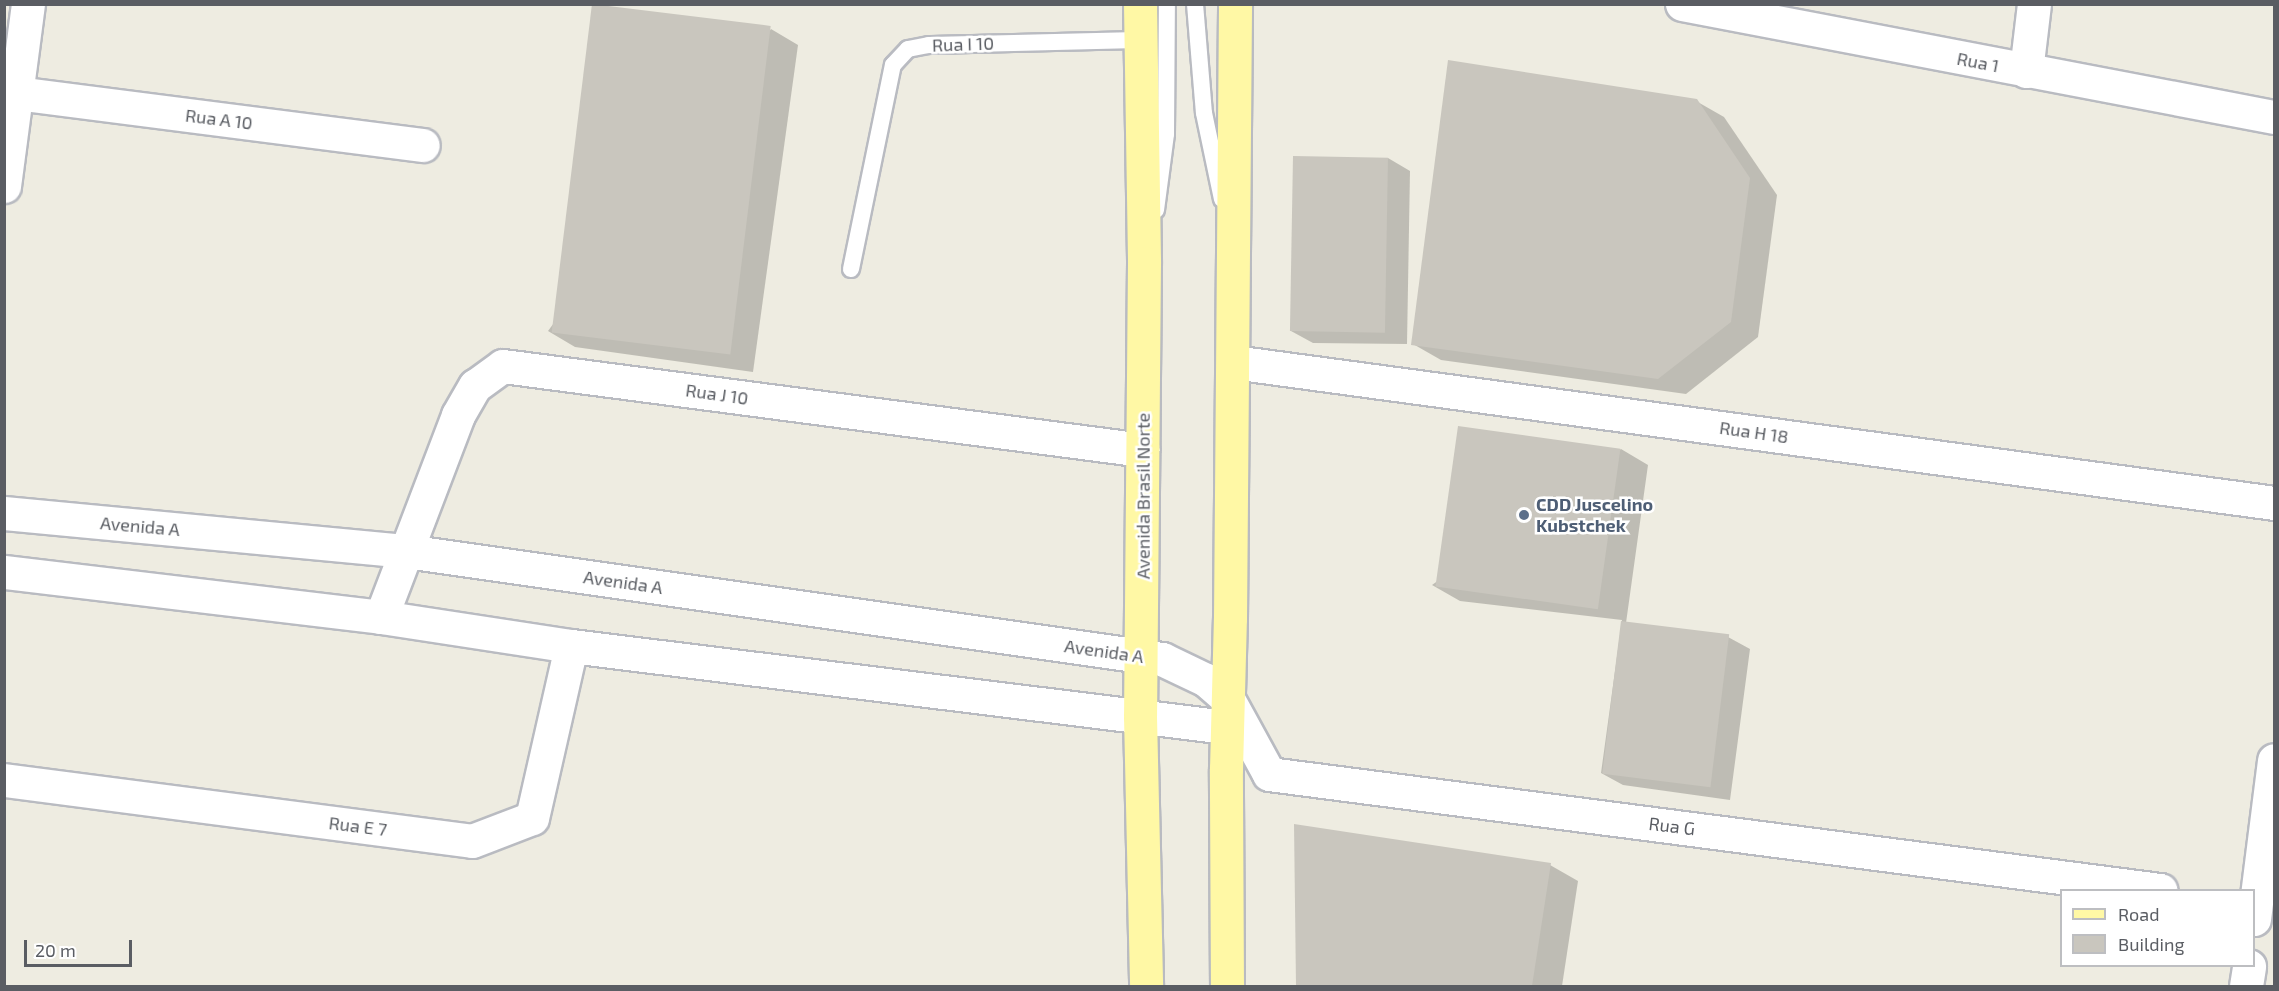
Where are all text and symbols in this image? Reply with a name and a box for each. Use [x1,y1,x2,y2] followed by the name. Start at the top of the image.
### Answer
[932,32,994,56] street label: Rua I 10
[1955,47,2001,77] street label: Rua 1
[184,104,254,134] street label: Rua A 10
[684,379,750,409] street label: Rua J 10
[1132,413,1154,579] street label: Avenida Brasil Norte
[1718,416,1790,448] street label: Rua H 18
[1536,494,1653,536] place label: CDD Juscelino Kubstchek
[1517,508,1531,522] marker: CDD Juscelino Kubstchek
[99,512,181,540] street label: Avenida A
[582,566,664,598] street label: Avenida A
[1063,635,1145,667] street label: Avenida A
[328,812,388,840] street label: Rua E 7
[1648,812,1696,840] street label: Rua G
[2060,889,2255,967] legend
[2118,903,2159,925] text: Road
[27,928,135,966] scale bar
[2118,933,2185,955] text: Building
[35,939,76,961] text: 20 m

